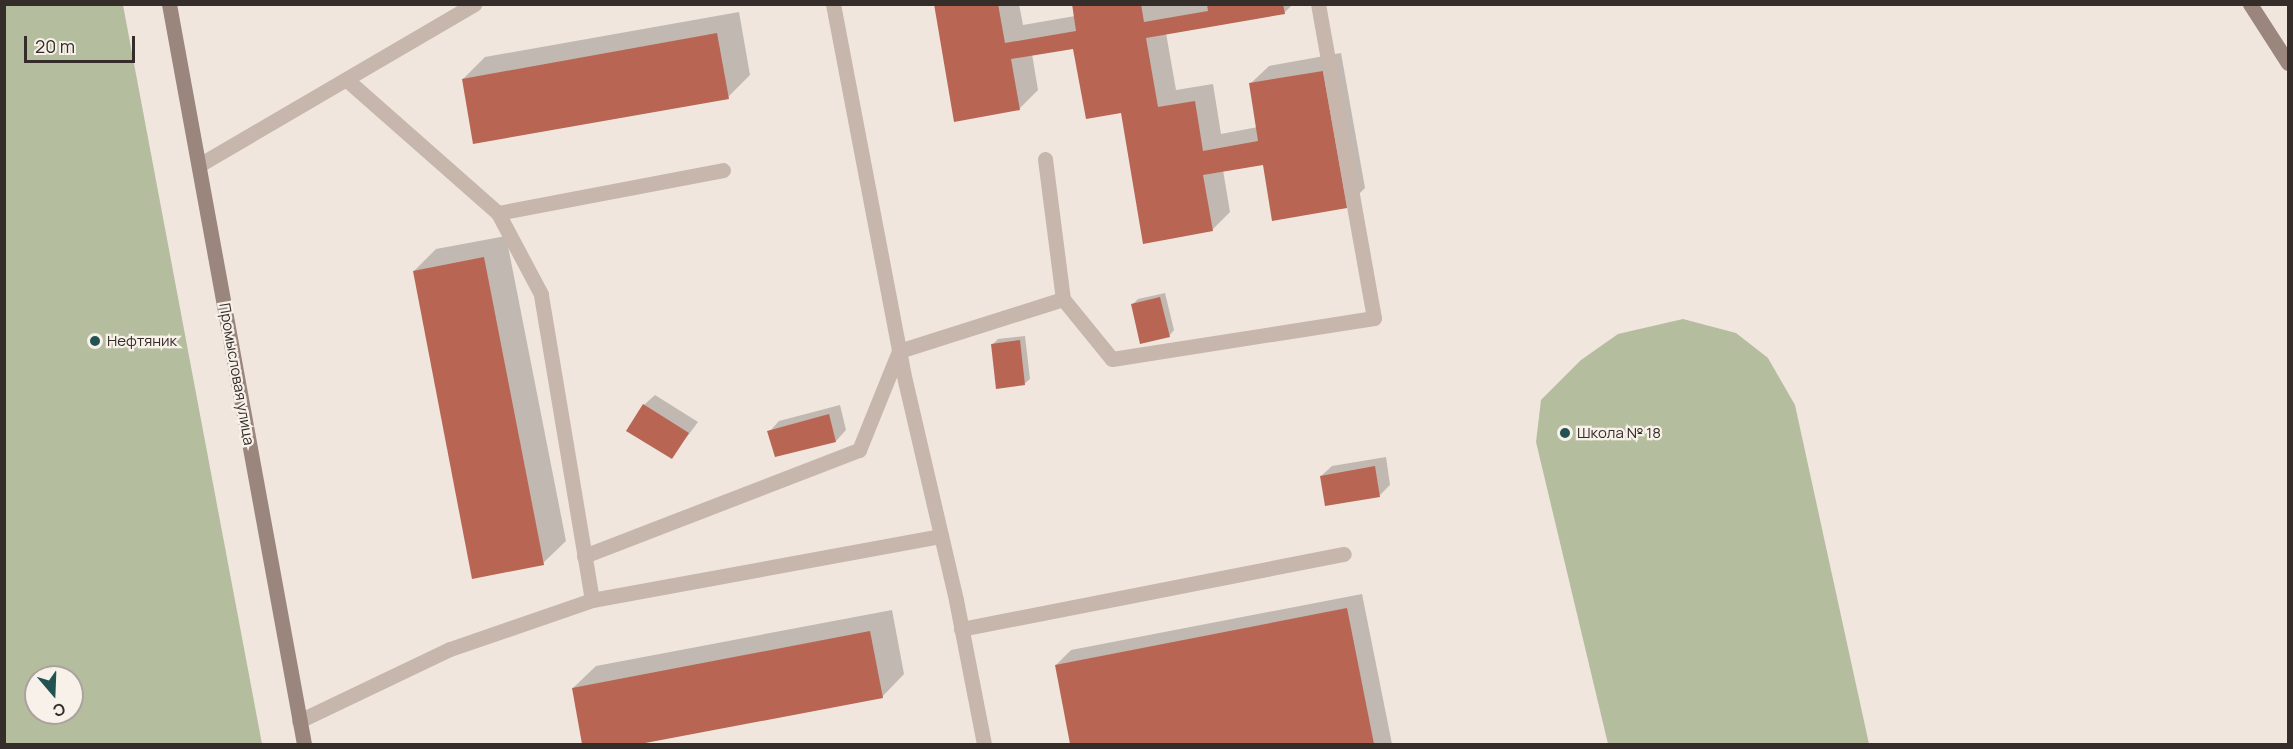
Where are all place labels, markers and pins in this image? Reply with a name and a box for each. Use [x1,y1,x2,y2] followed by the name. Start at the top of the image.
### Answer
[107,332,177,350] place label: Нефтяник
[88,334,102,348] marker: Нефтяник
[1577,424,1661,442] place label: Школа № 18
[1558,426,1572,440] marker: Школа № 18

